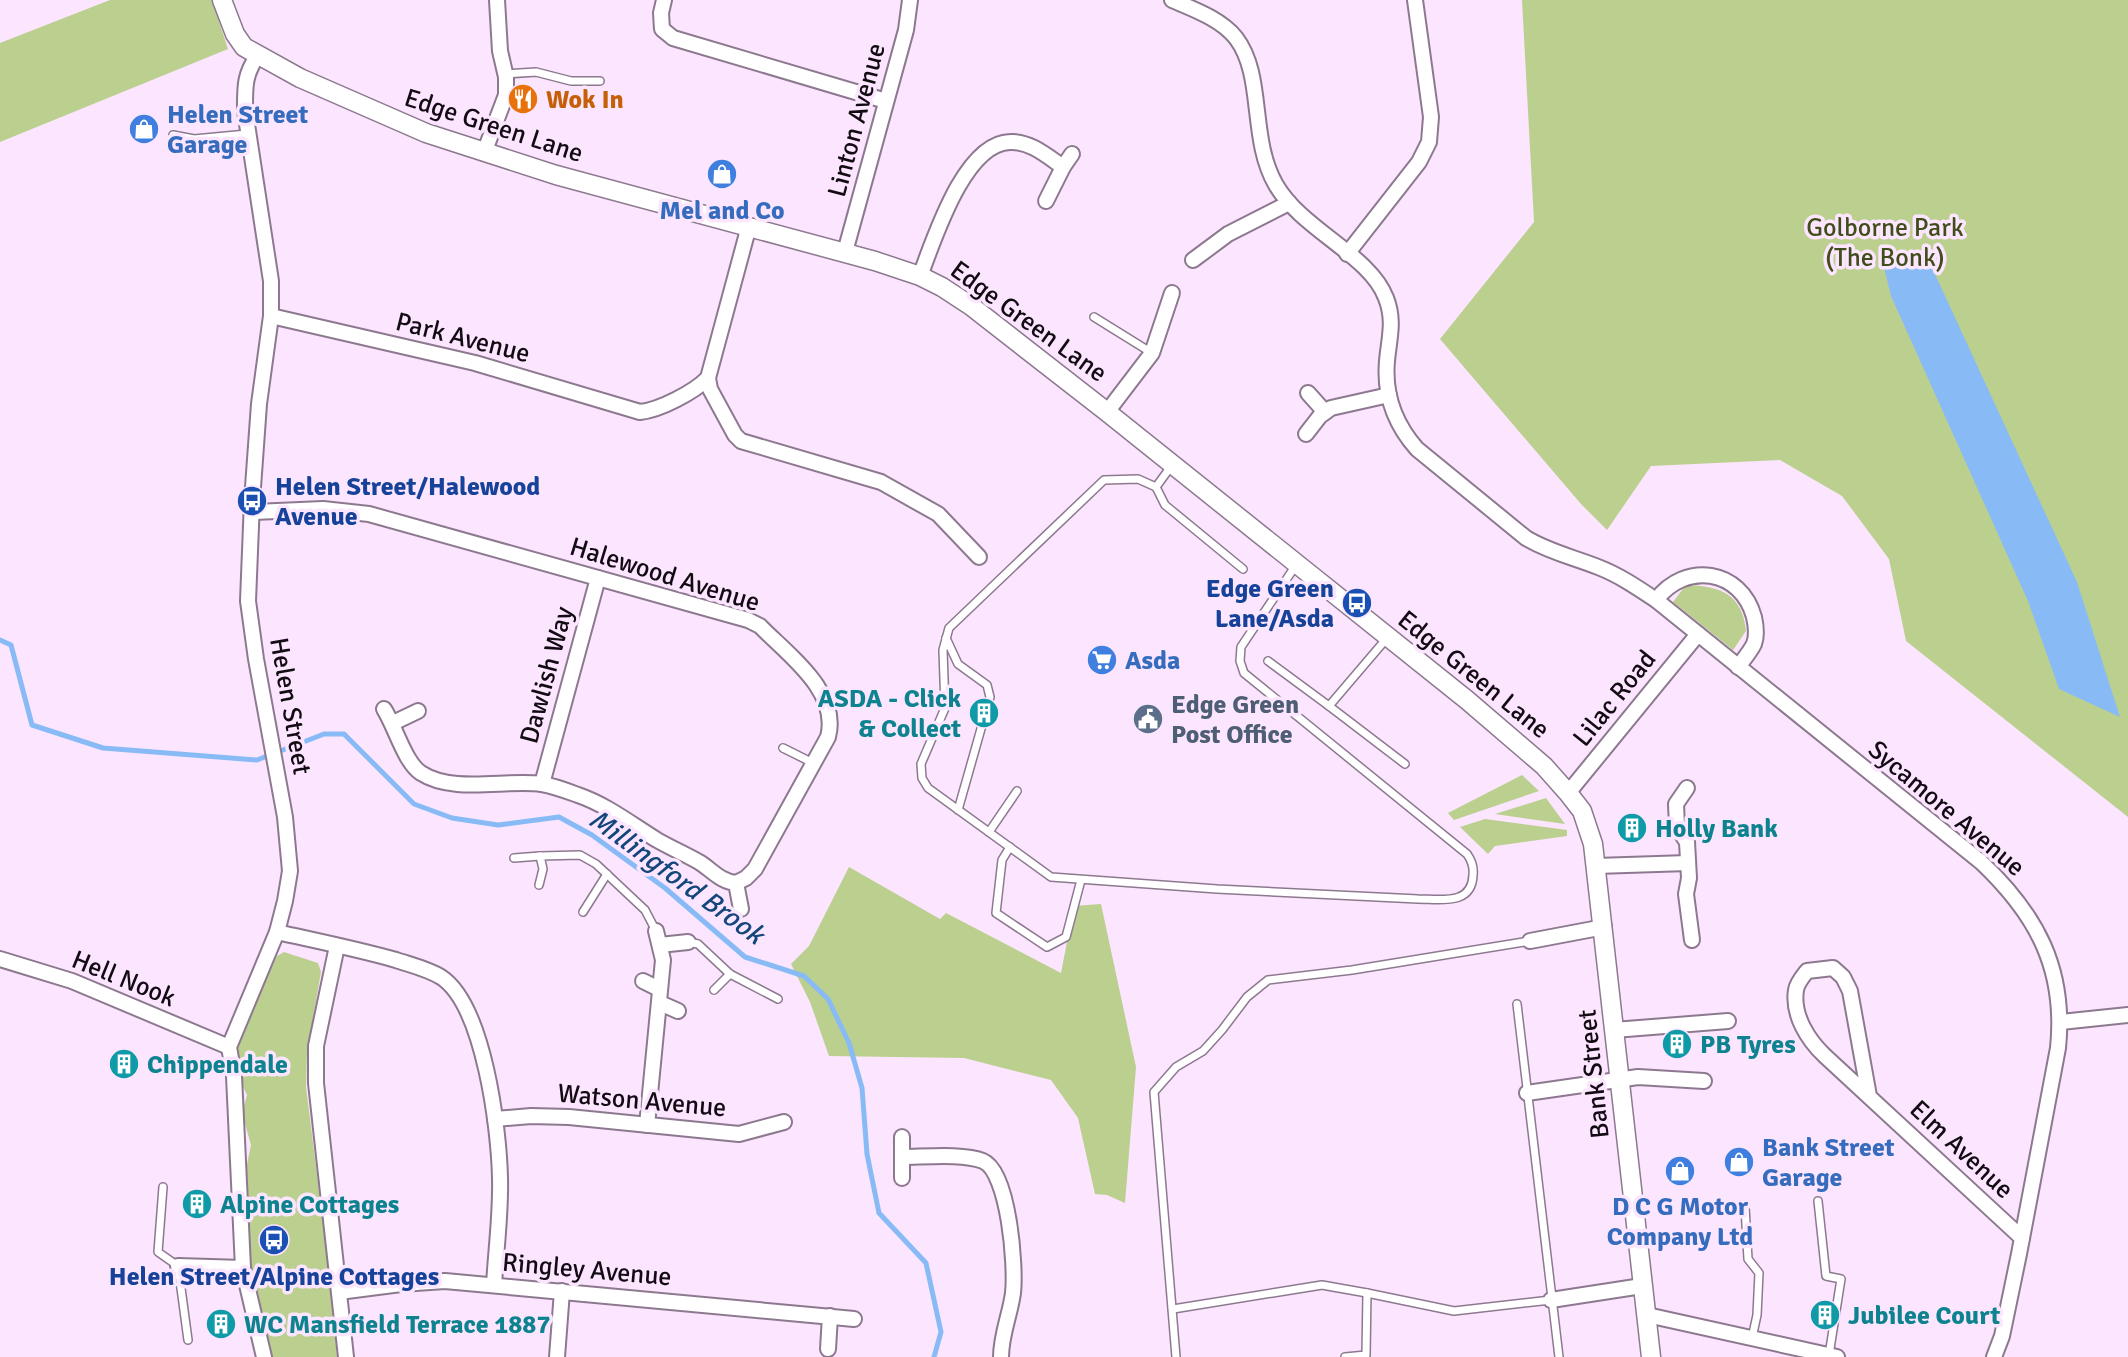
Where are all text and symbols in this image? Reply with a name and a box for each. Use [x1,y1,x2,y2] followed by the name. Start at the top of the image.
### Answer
[821,40,893,201] street label: Linton Avenue
[400,82,587,170] street label: Edge Green Lane
[506,82,540,116] restaurant icon: Wok In
[546,84,624,116] place label: Wok In
[167,99,308,161] place label: Helen Street Garage
[127,112,161,146] shop icon: Helen Street Garage
[705,157,739,191] shop icon: Mel and Co
[660,195,784,227] place label: Mel and Co
[1806,212,1964,274] park label: Golborne Park (The Bonk)
[944,254,1113,389] street label: Edge Green Lane
[392,306,533,370] street label: Park Avenue
[275,471,540,533] place label: Helen Street/Halewood Avenue
[235,484,269,518] bus stop icon: Helen Street/Halewood Avenue
[566,531,764,619] street label: Halewood Avenue
[1206,573,1334,635] place label: Edge Green Lane/Asda
[1340,586,1374,620] bus stop icon: Edge Green Lane/Asda
[513,603,581,747] street label: Dawlish Way
[1391,604,1556,746] street label: Edge Green Lane
[262,635,318,777] street label: Helen Street
[1085,643,1119,677] supermarket icon: Asda
[1566,644,1663,753] street label: Lilac Road
[1125,645,1180,677] place label: Asda
[818,683,961,745] place label: ASDA - Click & Collect
[1171,689,1299,751] place label: Edge Green Post Office
[967,696,1001,730] building icon: ASDA - Click & Collect
[1131,702,1165,736] public building icon: Edge Green Post Office
[1862,734,2031,884] street label: Sycamore Avenue
[582,802,773,953] water label: Millingford Brook
[1615,811,1649,845] building icon: Holly Bank
[1655,813,1778,845] place label: Holly Bank
[67,944,180,1014] street label: Hell Nook
[1571,1008,1617,1140] street label: Bank Street
[1660,1027,1694,1061] building icon: PB Tyres
[1700,1029,1796,1061] place label: PB Tyres
[107,1047,141,1081] building icon: Chippendale
[147,1049,288,1081] place label: Chippendale
[556,1078,728,1124] street label: Watson Avenue
[1903,1094,2020,1206] street label: Elm Avenue
[1762,1132,1895,1194] place label: Bank Street Garage
[1722,1145,1756,1179] shop icon: Bank Street Garage
[1663,1154,1697,1188] shop icon: D C G Motor Company Ltd
[180,1187,214,1221] building icon: Alpine Cottages
[220,1189,399,1221] place label: Alpine Cottages
[1607,1191,1753,1253] place label: D C G Motor Company Ltd
[257,1223,291,1257] bus stop icon: Helen Street/Alpine Cottages
[501,1247,673,1293] street label: Ringley Avenue
[109,1261,439,1293] place label: Helen Street/Alpine Cottages
[1808,1298,1842,1332] building icon: Jubilee Court
[1848,1300,2000,1332] place label: Jubilee Court
[204,1307,238,1341] building icon: WC Mansfield Terrace 1887
[244,1309,550,1341] place label: WC Mansfield Terrace 1887

